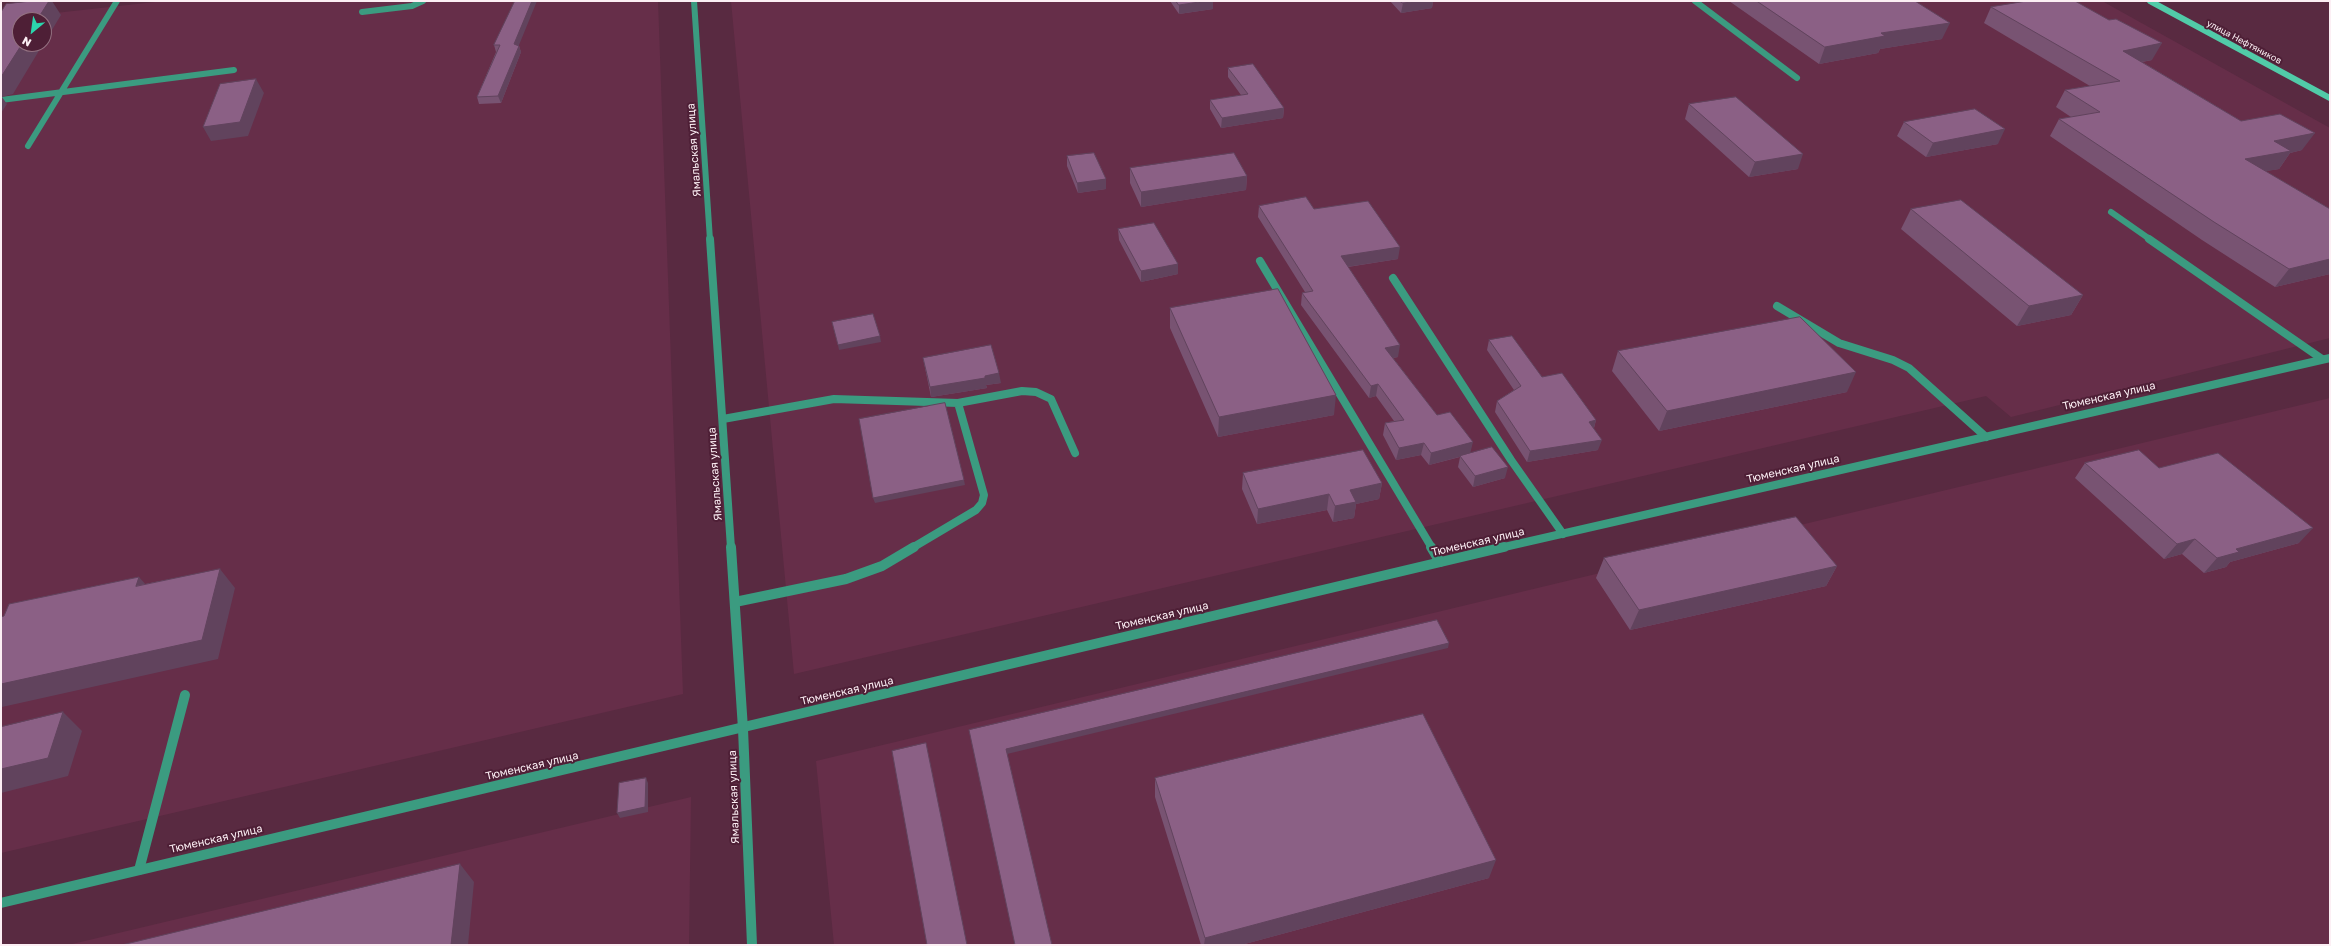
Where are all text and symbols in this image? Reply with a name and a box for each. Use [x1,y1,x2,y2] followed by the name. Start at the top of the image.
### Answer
[12,12,52,52] north arrow
[2205,18,2283,66] street label: улица Нефтяников
[20,34,33,50] text: N
[684,103,704,197] street label: Ямальская улица
[2061,379,2157,413] street label: Тюменская улица
[705,427,725,521] street label: Ямальская улица
[1745,452,1841,486] street label: Тюменская улица
[1430,525,1526,559] street label: Тюменская улица
[1114,599,1210,633] street label: Тюменская улица
[799,674,895,708] street label: Тюменская улица
[484,749,580,783] street label: Тюменская улица
[726,750,742,844] street label: Ямальская улица
[168,822,264,856] street label: Тюменская улица

